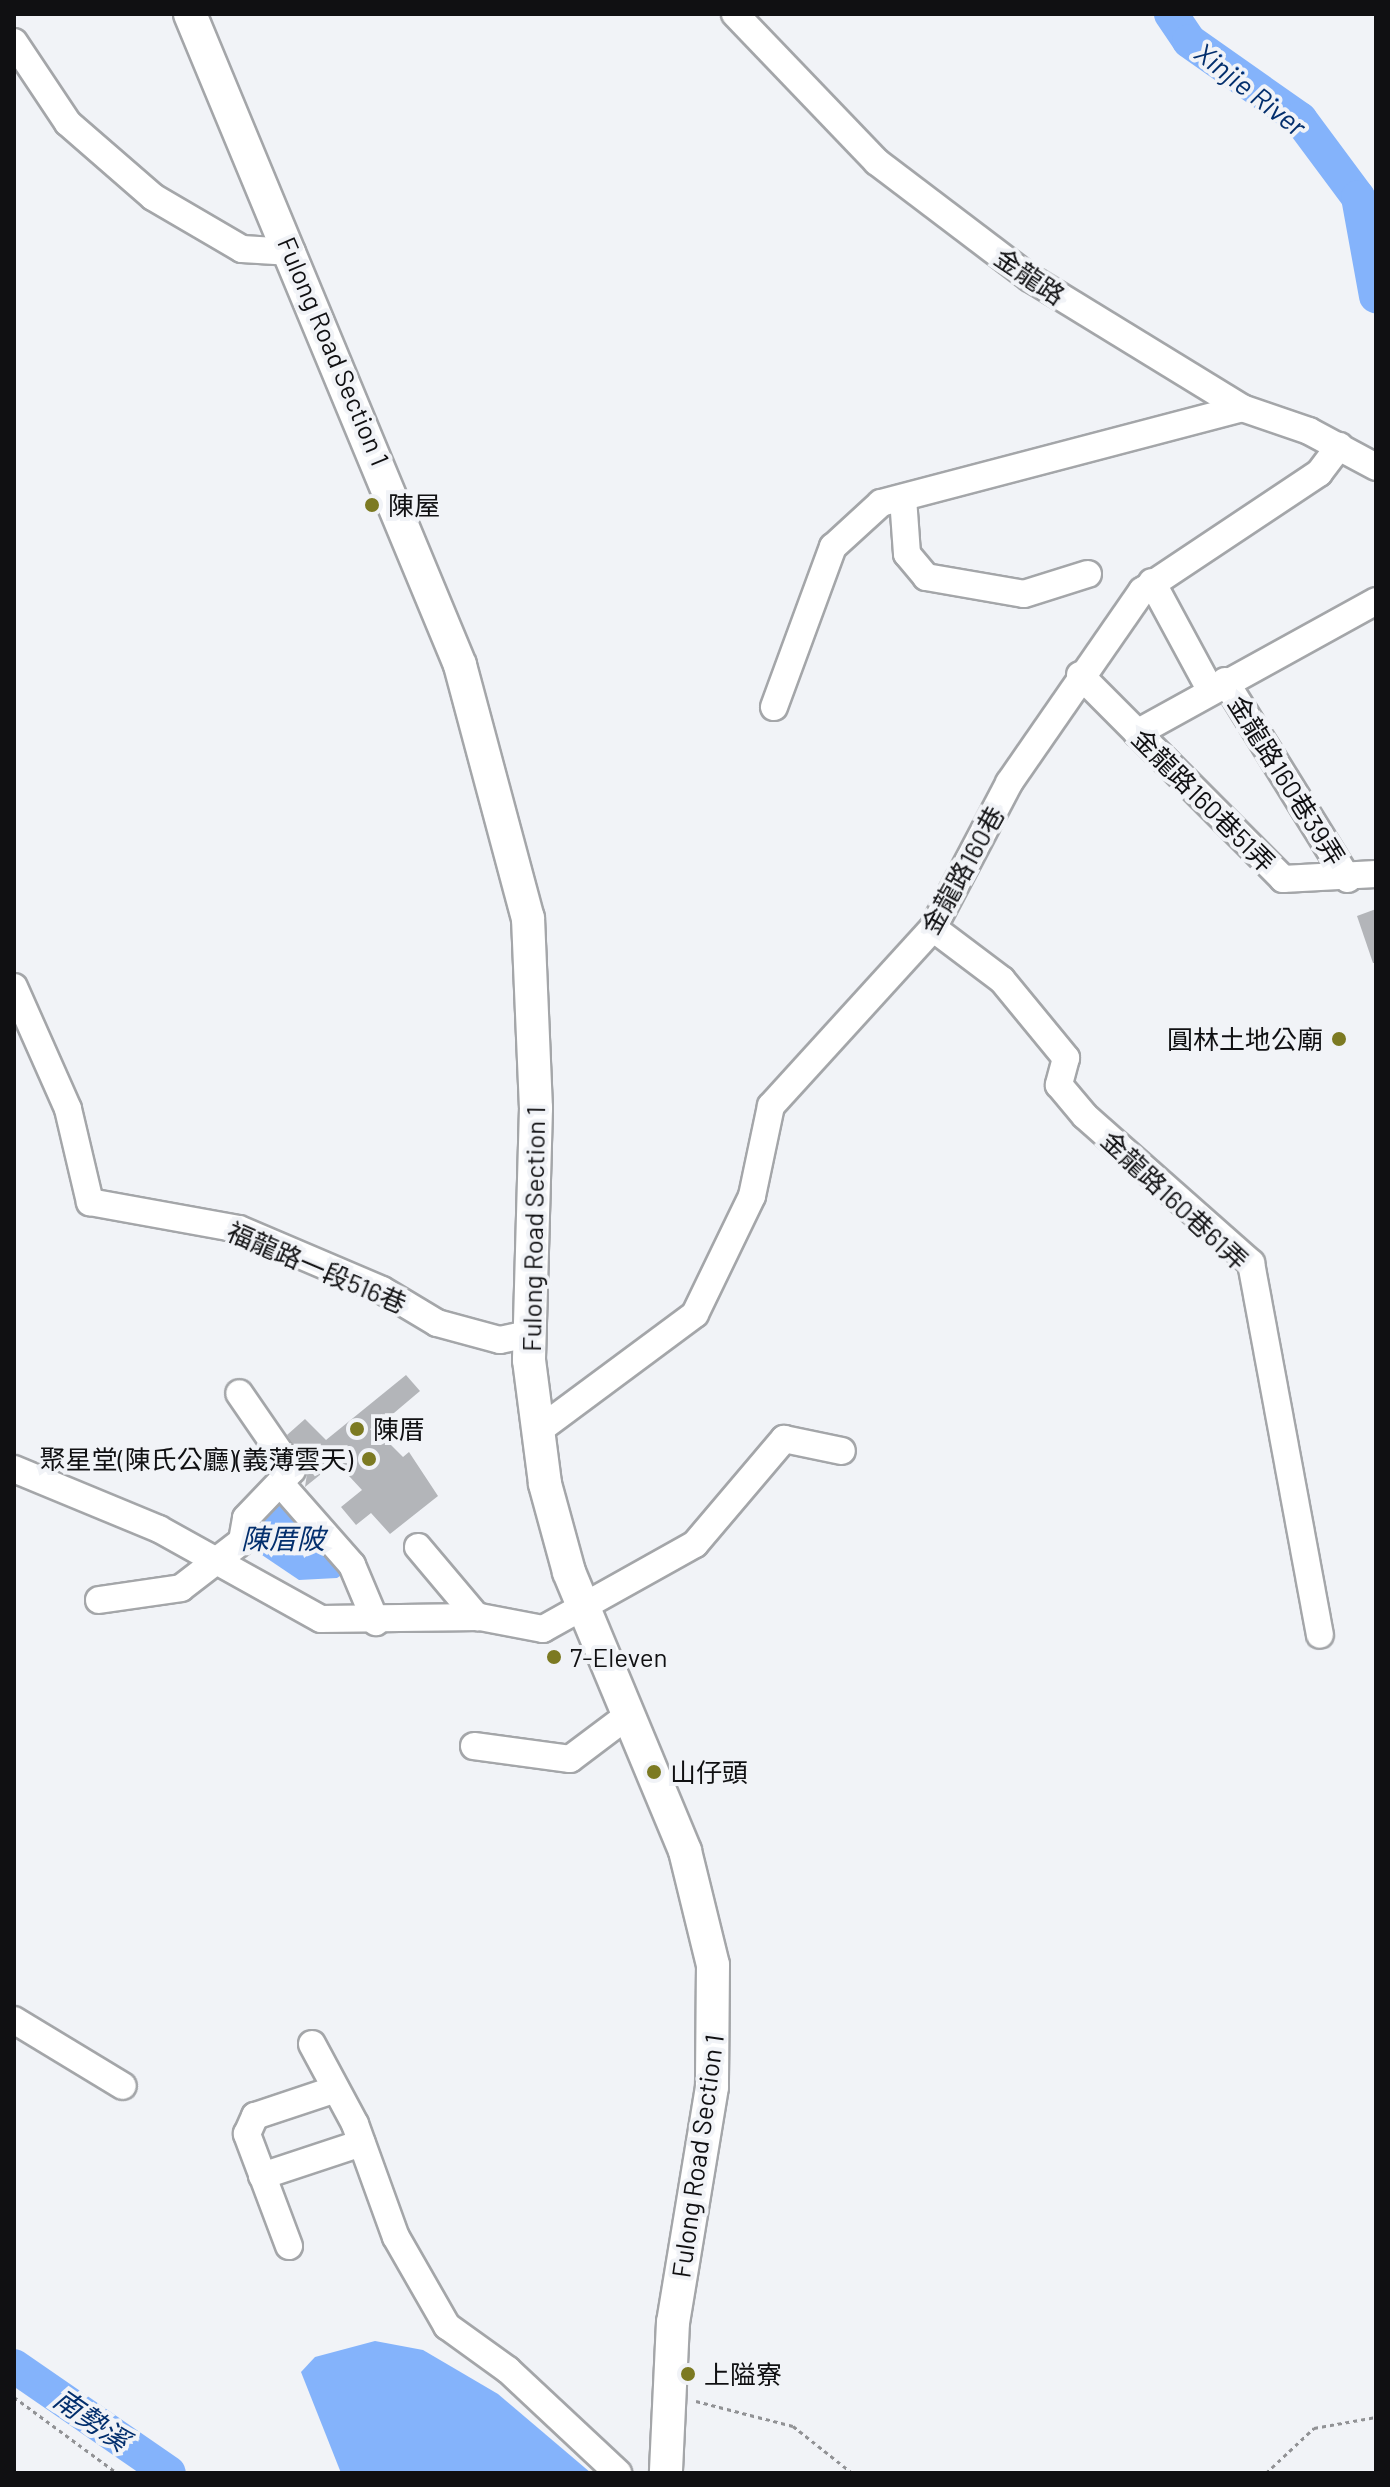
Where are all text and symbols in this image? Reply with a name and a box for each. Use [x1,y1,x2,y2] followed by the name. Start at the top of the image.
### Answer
[1189,35,1313,143] water label: Xinjie River
[272,232,396,470] street label: Fulong Road Section 1
[989,241,1071,311] street label: 金龍路
[388,489,440,521] place label: 陳屋
[363,496,381,514] marker: 陳屋
[1222,689,1352,871] street label: 金龍路160巷39弄
[1126,722,1282,878] street label: 金龍路160巷51弄
[914,801,1010,939] street label: 金龍路160巷
[1167,1023,1323,1055] place label: 圓林土地公廟
[1330,1030,1348,1048] marker: 圓林土地公廟
[515,1106,551,1352] street label: Fulong Road Section 1
[1095,1124,1255,1276] street label: 金龍路160巷61弄
[223,1215,411,1319] street label: 福龍路一段516巷
[373,1413,425,1445] place label: 陳厝
[348,1420,366,1438] marker: 陳厝
[40,1443,353,1475] place label: 聚星堂(陳氏公廳)(義薄雲天)
[360,1450,378,1468] marker: 聚星堂(陳氏公廳)(義薄雲天)
[241,1521,325,1555] water label: 陳厝陂
[570,1641,668,1673] place label: 7-Eleven
[545,1648,563,1666] marker: 7-Eleven
[670,1756,748,1788] place label: 山仔頭
[645,1763,663,1781] marker: 山仔頭
[664,2032,730,2280] street label: Fulong Road Section 1
[704,2358,782,2390] place label: 上隘寮
[679,2365,697,2383] marker: 上隘寮
[48,2381,136,2457] water label: 南勢溪

